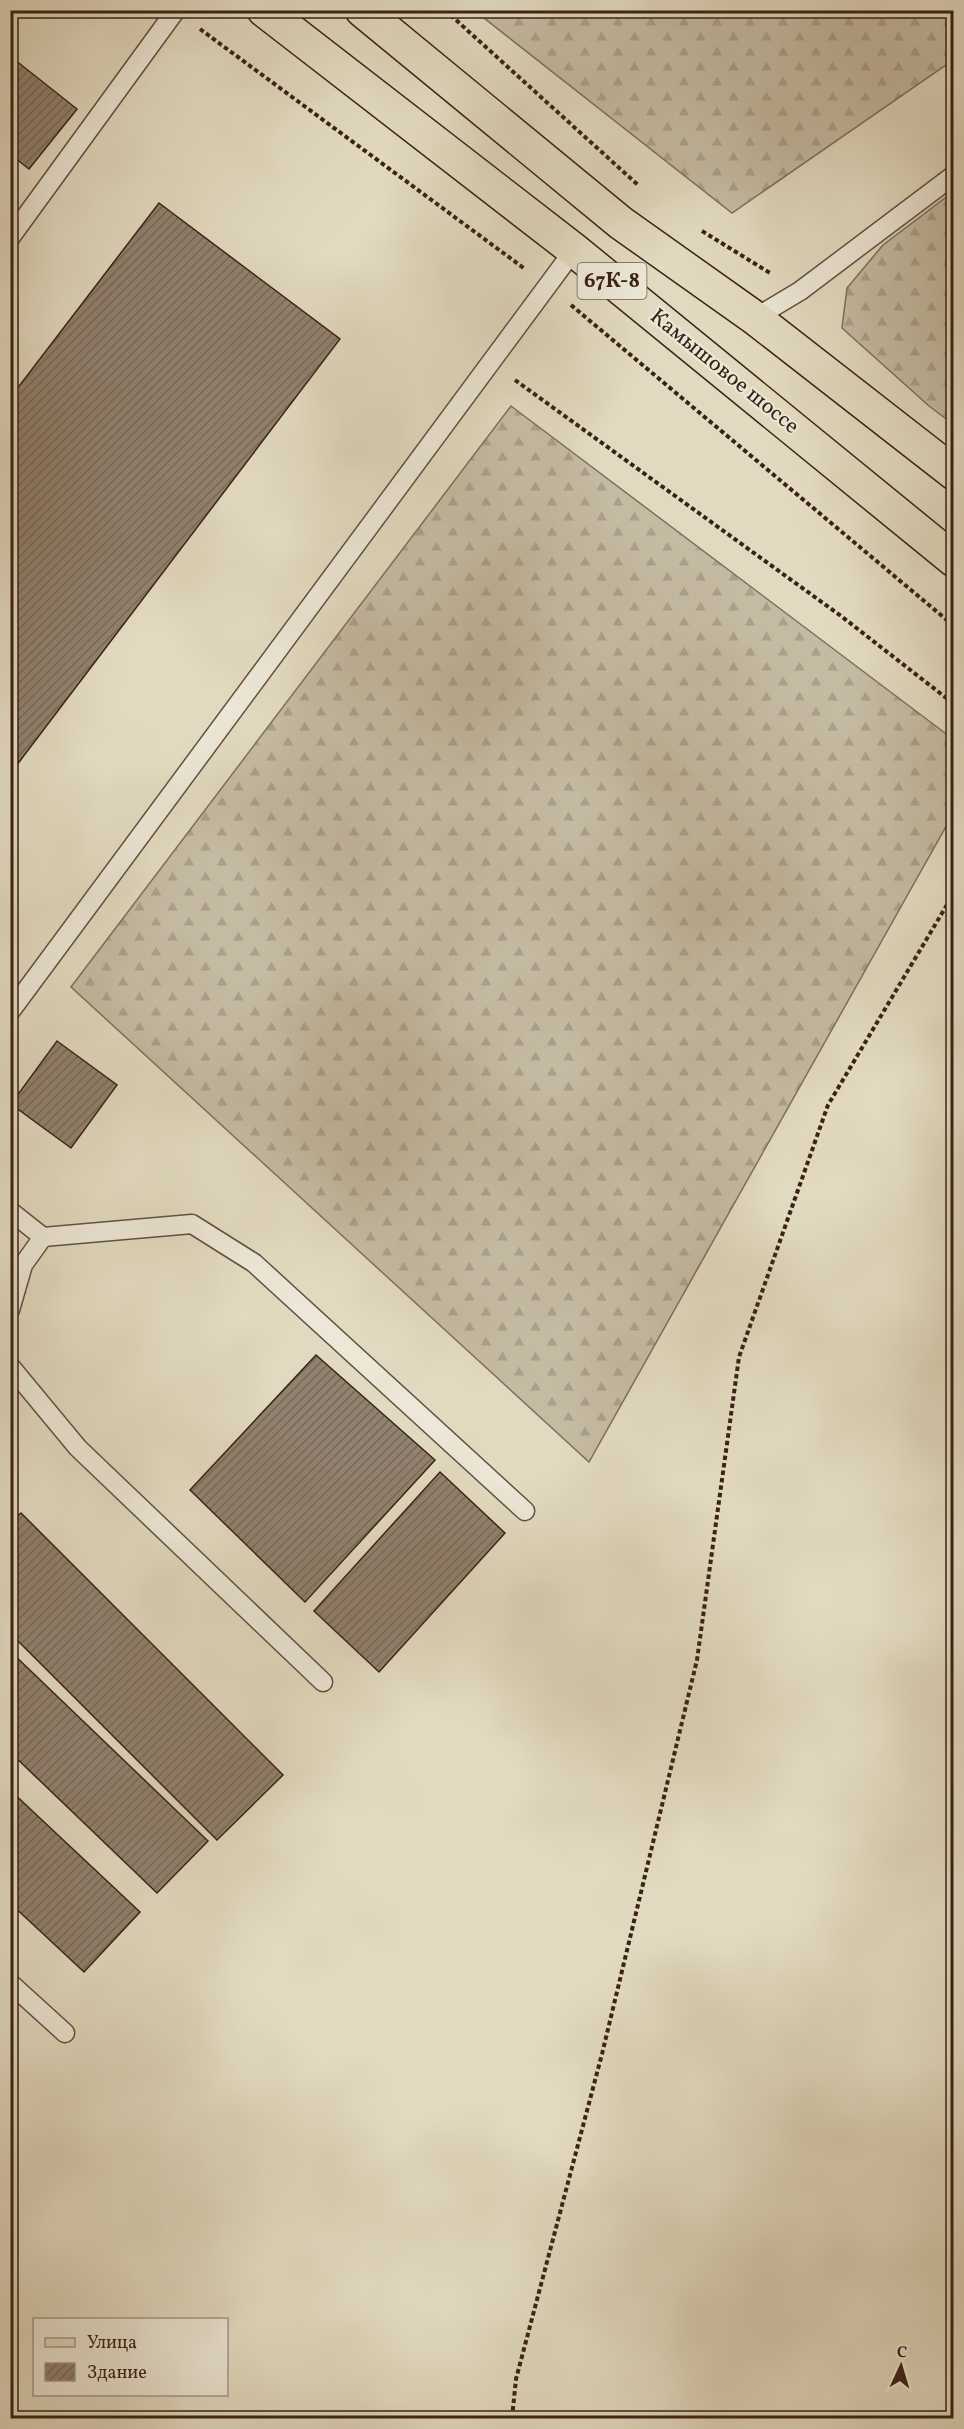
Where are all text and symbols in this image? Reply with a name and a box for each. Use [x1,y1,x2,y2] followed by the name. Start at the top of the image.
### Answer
[578,263,646,299] road number: 67К-8
[643,302,805,442] street label: Камышовое шоссе
[33,2318,228,2396] legend
[87,2331,137,2356] text: Улица
[871,2336,931,2396] north arrow
[896,2342,908,2364] text: С
[87,2361,147,2386] text: Здание

